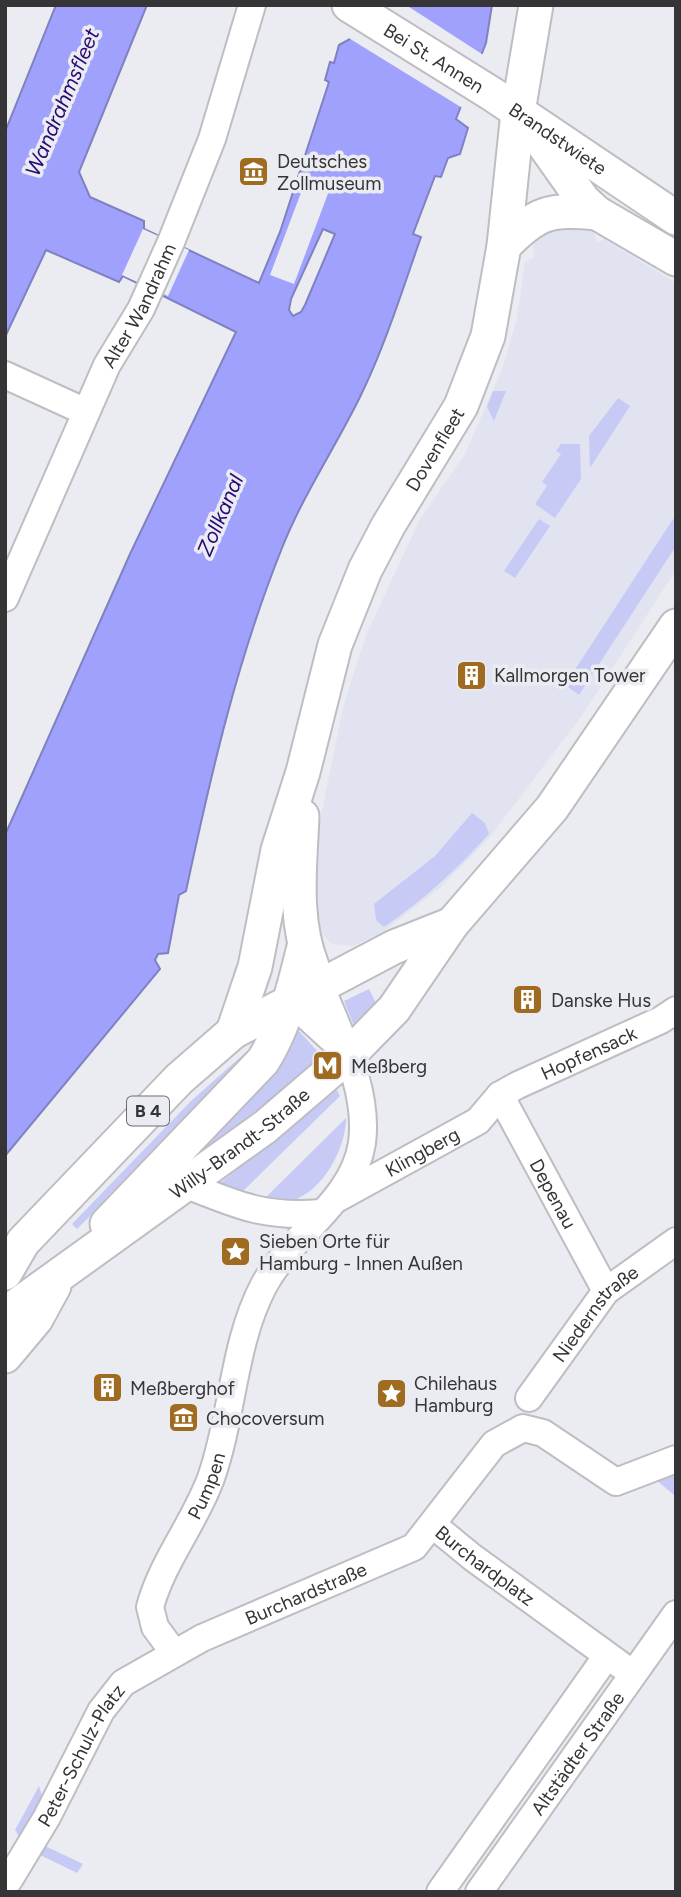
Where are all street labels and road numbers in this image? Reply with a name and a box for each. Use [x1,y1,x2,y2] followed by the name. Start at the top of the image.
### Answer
[380,18,488,98] street label: Bei St. Annen
[505,97,611,180] street label: Brandstwiete
[97,240,180,372] street label: Alter Wandrahm
[401,403,469,495] street label: Dovenfleet
[537,1021,641,1085] street label: Hopfensack
[165,1083,314,1204] street label: Willy-Brandt-Straße
[127,1096,169,1126] road number: B 4
[381,1122,463,1181] street label: Klingberg
[525,1155,581,1232] street label: Depenau
[547,1260,643,1366] street label: Niedernstraße
[182,1450,230,1523] street label: Pumpen
[431,1520,539,1610] street label: Burchardplatz
[241,1557,370,1630] street label: Burchardstraße
[32,1679,129,1831] street label: Peter-Schulz-Platz
[526,1687,629,1819] street label: Altstädter Straße

